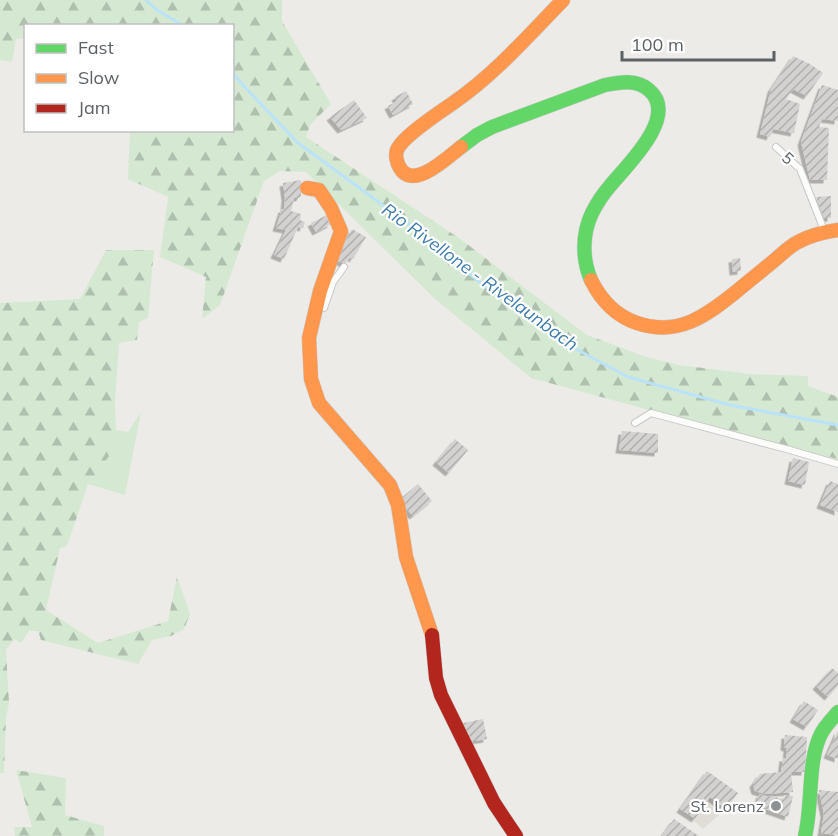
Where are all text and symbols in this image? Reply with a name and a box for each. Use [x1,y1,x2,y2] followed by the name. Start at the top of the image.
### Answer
[24,24,234,132] legend
[622,24,774,62] scale bar
[631,33,684,56] text: 100 m
[78,36,114,59] text: Fast
[78,66,120,89] text: Slow
[78,96,111,119] text: Jam
[778,147,798,169] street label: 5
[378,198,583,356] water label: Rio Rivellone - Rivelaunbach
[691,796,764,816] place label: St. Lorenz
[769,799,783,813] marker: St. Lorenz

